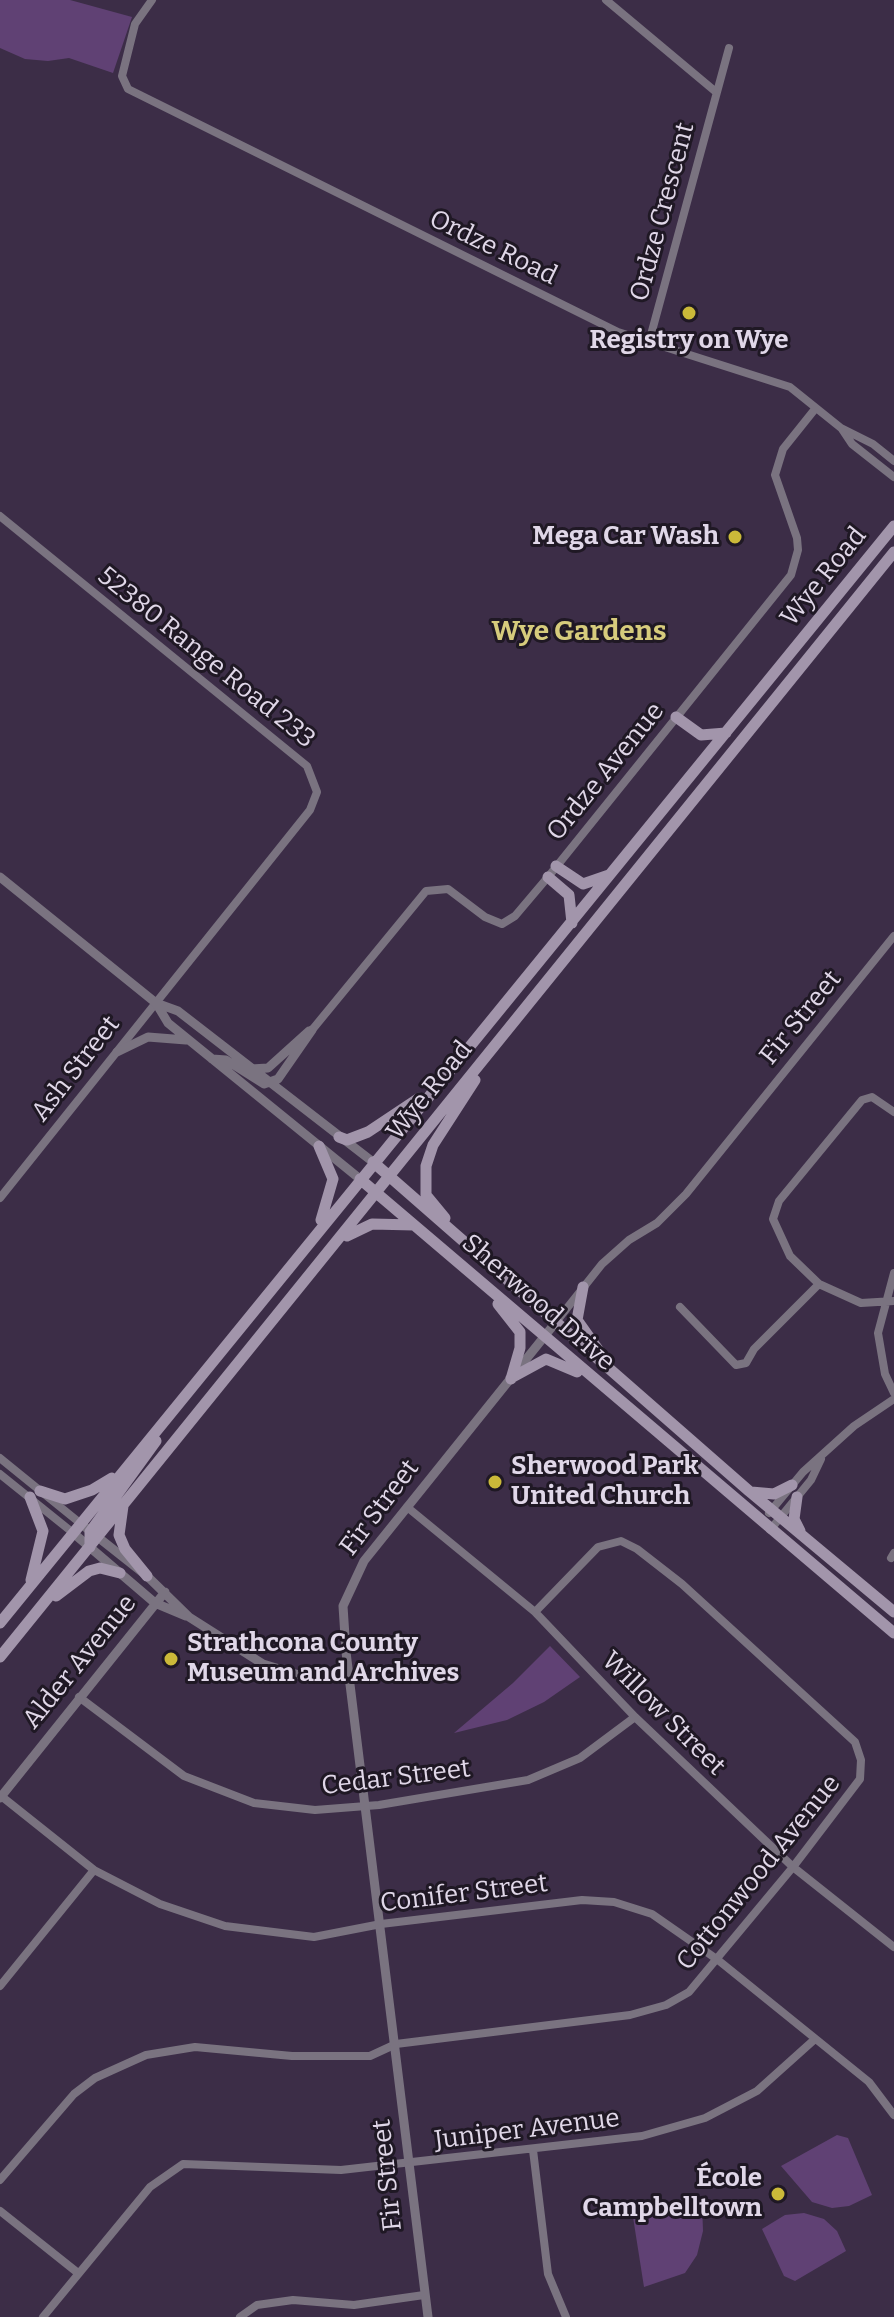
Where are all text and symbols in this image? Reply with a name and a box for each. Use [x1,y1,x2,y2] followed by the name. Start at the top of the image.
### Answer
[624,119,702,305] street label: Ordze Crescent
[424,204,562,292] street label: Ordze Road
[680,304,698,322] marker: Registry on Wye
[590,325,788,357] place label: Registry on Wye
[532,521,719,553] place label: Mega Car Wash
[775,521,873,633] street label: Wye Road
[726,528,744,546] marker: Mega Car Wash
[91,561,321,755] street label: 52380 Range Road 233
[492,615,666,649] district label: Wye Gardens
[541,697,671,847] street label: Ordze Avenue
[754,965,848,1071] street label: Fir Street
[25,1010,127,1128] street label: Ash Street
[381,1035,479,1147] street label: Wye Road
[455,1228,621,1378] street label: Sherwood Drive
[511,1451,699,1512] place label: Sherwood Park United Church
[334,1454,426,1562] street label: Fir Street
[486,1473,504,1491] marker: Sherwood Park United Church
[16,1589,144,1735] street label: Alder Avenue
[187,1628,459,1690] place label: Strathcona County Museum and Archives
[595,1646,731,1782] street label: Willow Street
[162,1650,180,1668] marker: Strathcona County Museum and Archives
[320,1753,472,1803] street label: Cedar Street
[671,1769,847,1977] street label: Cottonwood Avenue
[379,1868,549,1920] street label: Conifer Street
[433,2103,621,2157] street label: Juniper Avenue
[367,2118,409,2232] street label: Fir Street
[582,2163,762,2224] place label: École Campbelltown
[769,2185,787,2203] marker: École Campbelltown

